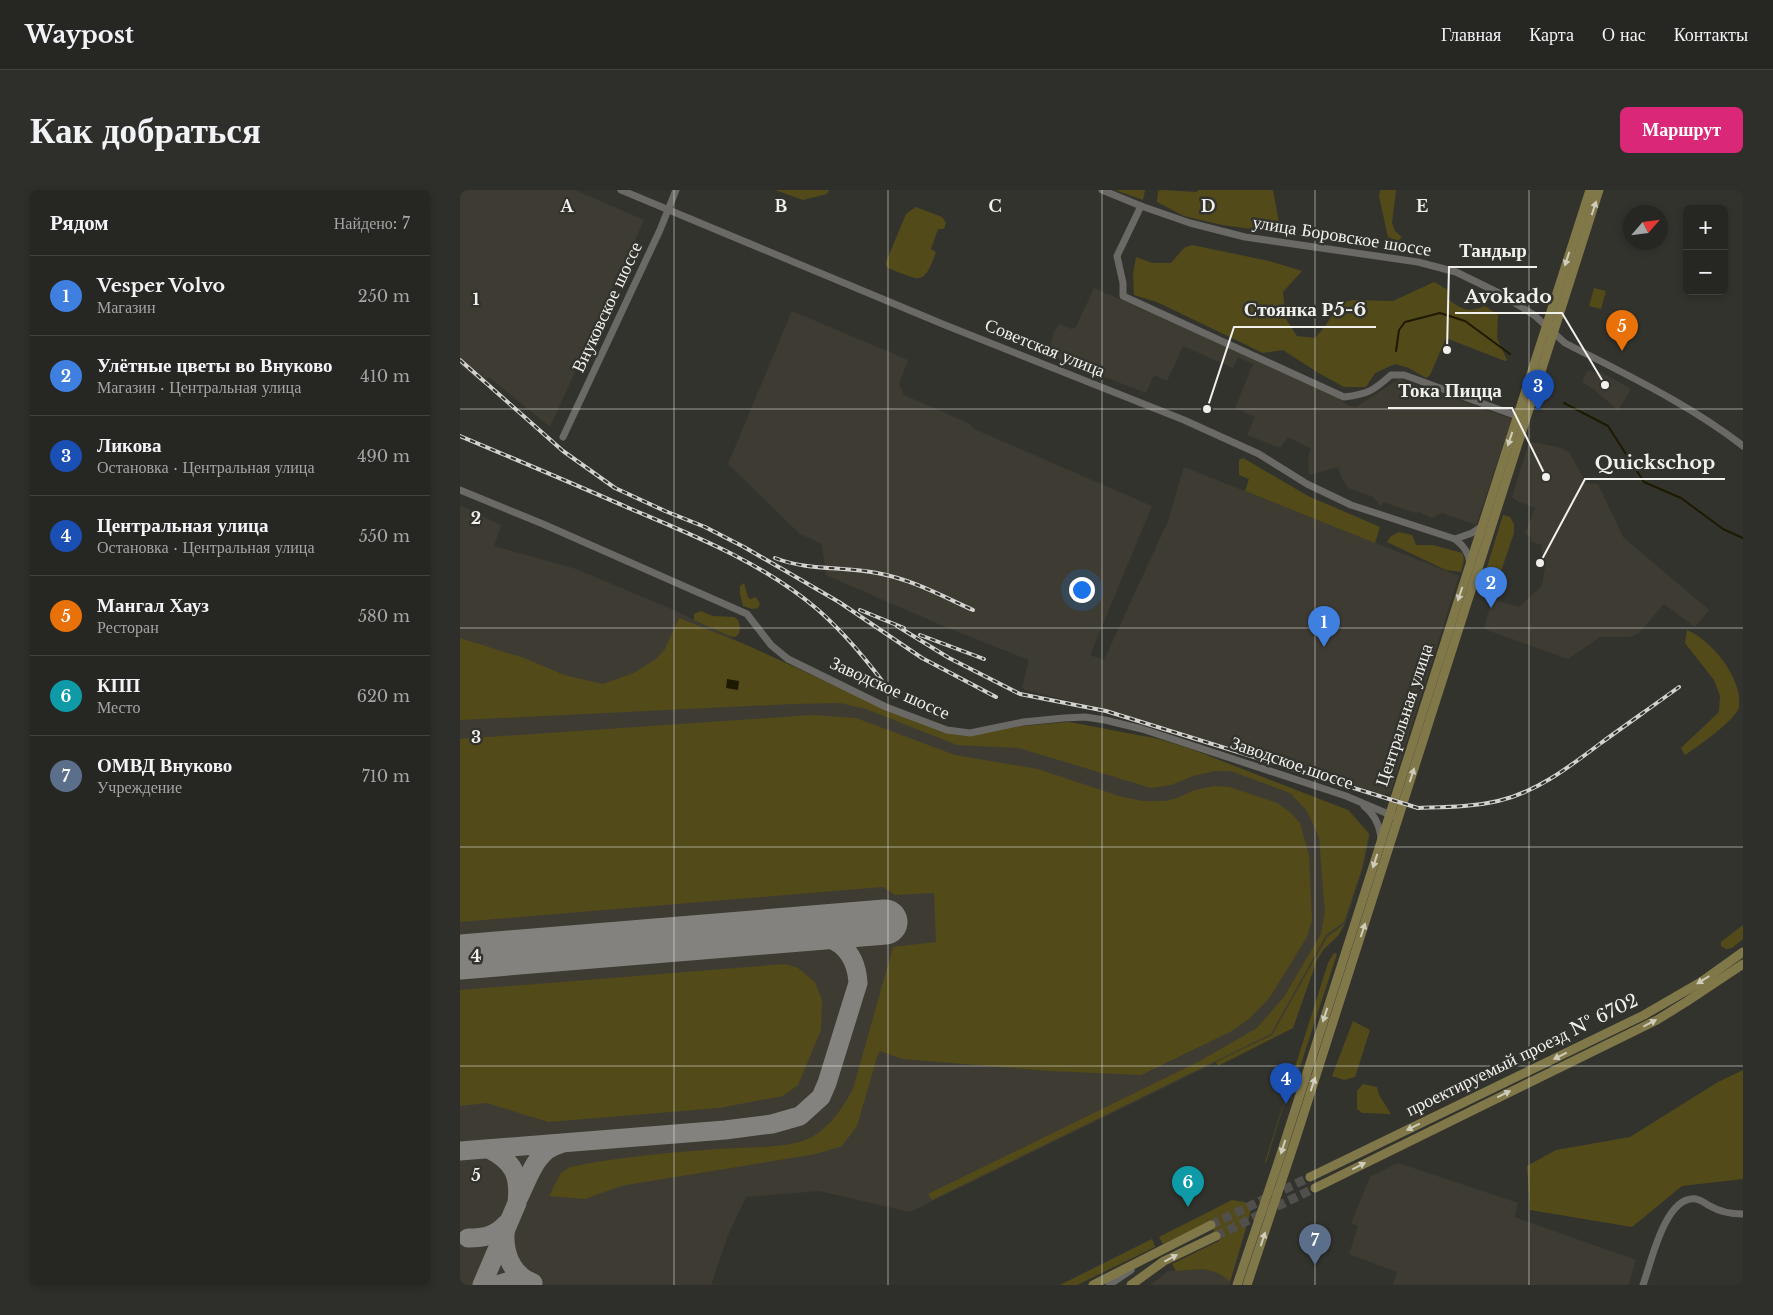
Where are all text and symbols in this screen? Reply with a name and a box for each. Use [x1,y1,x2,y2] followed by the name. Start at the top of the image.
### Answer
[25,20,134,49] text: Waypost
[1441,24,1501,46] text: Главная
[1529,24,1574,46] text: Карта
[1602,24,1646,46] text: О нас
[1674,24,1748,46] text: Контакты
[1620,107,1743,153] button: Маршрут
[30,109,261,152] text: Как добраться
[560,196,575,216] text: A
[775,196,788,216] text: B
[988,196,1002,216] text: C
[1201,196,1215,216] text: D
[1416,196,1428,216] text: E
[1590,200,1598,215] one-way arrow
[1623,205,1668,250] north arrow
[1683,205,1728,295] map controls
[1683,205,1728,250] button: +
[50,210,109,236] text: Рядом
[1251,211,1433,261] street label: улица Боровское шоссе
[334,213,410,233] text: Найдено: 7
[1449,233,1537,267] callout: Тандыр
[567,238,647,376] street label: Внуковское шоссе
[1459,239,1527,262] text: Тандыр
[1683,250,1728,295] button: −
[1563,252,1571,267] one-way arrow
[97,274,225,297] text: Vesper Volvo
[1455,279,1562,313] callout: Avokado
[1463,285,1552,308] text: Avokado
[63,286,69,306] text: 1
[358,286,410,306] text: 250 m
[473,289,480,309] text: 1
[1234,293,1376,327] callout: Стоянка Р5-6
[97,297,155,317] text: Магазин
[1244,298,1366,321] text: Стоянка Р5-6
[1606,310,1638,351] pin: 5
[982,314,1108,382] street label: Советская улица
[97,354,333,377] text: Улётные цветы во Внуково
[61,366,71,386] text: 2
[360,366,410,386] text: 410 m
[1522,370,1554,411] pin: 3
[1388,374,1512,408] callout: Тока Пицца
[97,377,301,397] text: Магазин · Центральная улица
[1398,379,1502,402] text: Тока Пицца
[1505,432,1513,447] one-way arrow
[97,434,162,457] text: Ликова
[1585,445,1725,479] callout: Quickschop
[61,446,71,466] text: 3
[357,446,410,466] text: 490 m
[1595,451,1715,474] text: Quickschop
[97,457,315,477] text: Остановка · Центральная улица
[471,508,481,528] text: 2
[97,514,269,537] text: Центральная улица
[61,526,71,546] text: 4
[359,526,410,546] text: 550 m
[97,537,315,557] text: Остановка · Центральная улица
[1475,567,1507,608] pin: 2
[1069,577,1095,603] your location
[1456,587,1464,602] one-way arrow
[97,594,209,617] text: Мангал Хауз
[61,606,71,626] text: 5
[358,606,410,626] text: 580 m
[1308,606,1340,647] pin: 1
[97,617,159,637] text: Ресторан
[1371,641,1437,789] street label: Центральная улица
[827,652,953,724] street label: Заводское шоссе
[97,674,140,697] text: КПП
[61,686,71,706] text: 6
[357,686,410,706] text: 620 m
[97,697,140,717] text: Место
[471,727,481,747] text: 3
[1228,732,1356,794] street label: Заводское шоссе
[97,754,232,777] text: ОМВД Внуково
[62,766,70,786] text: 7
[362,766,410,786] text: 710 m
[1409,767,1416,782] one-way arrow
[97,777,182,797] text: Учреждение
[1371,853,1378,868] one-way arrow
[1359,922,1367,937] one-way arrow
[471,946,481,966] text: 4
[1697,975,1710,985] one-way arrow
[1402,989,1642,1121] street label: проектируемый проезд № 6702
[1321,1008,1329,1023] one-way arrow
[1643,1019,1658,1027] one-way arrow
[1552,1052,1567,1060] one-way arrow
[1270,1063,1302,1104] pin: 4
[1310,1077,1318,1092] one-way arrow
[1497,1090,1511,1098] one-way arrow
[1406,1123,1420,1131] one-way arrow
[1279,1140,1287,1155] one-way arrow
[1352,1162,1366,1170] one-way arrow
[471,1165,481,1185] text: 5
[1172,1166,1204,1207] pin: 6
[1299,1224,1331,1265] pin: 7
[1260,1231,1267,1246] one-way arrow
[1164,1254,1178,1262] one-way arrow

